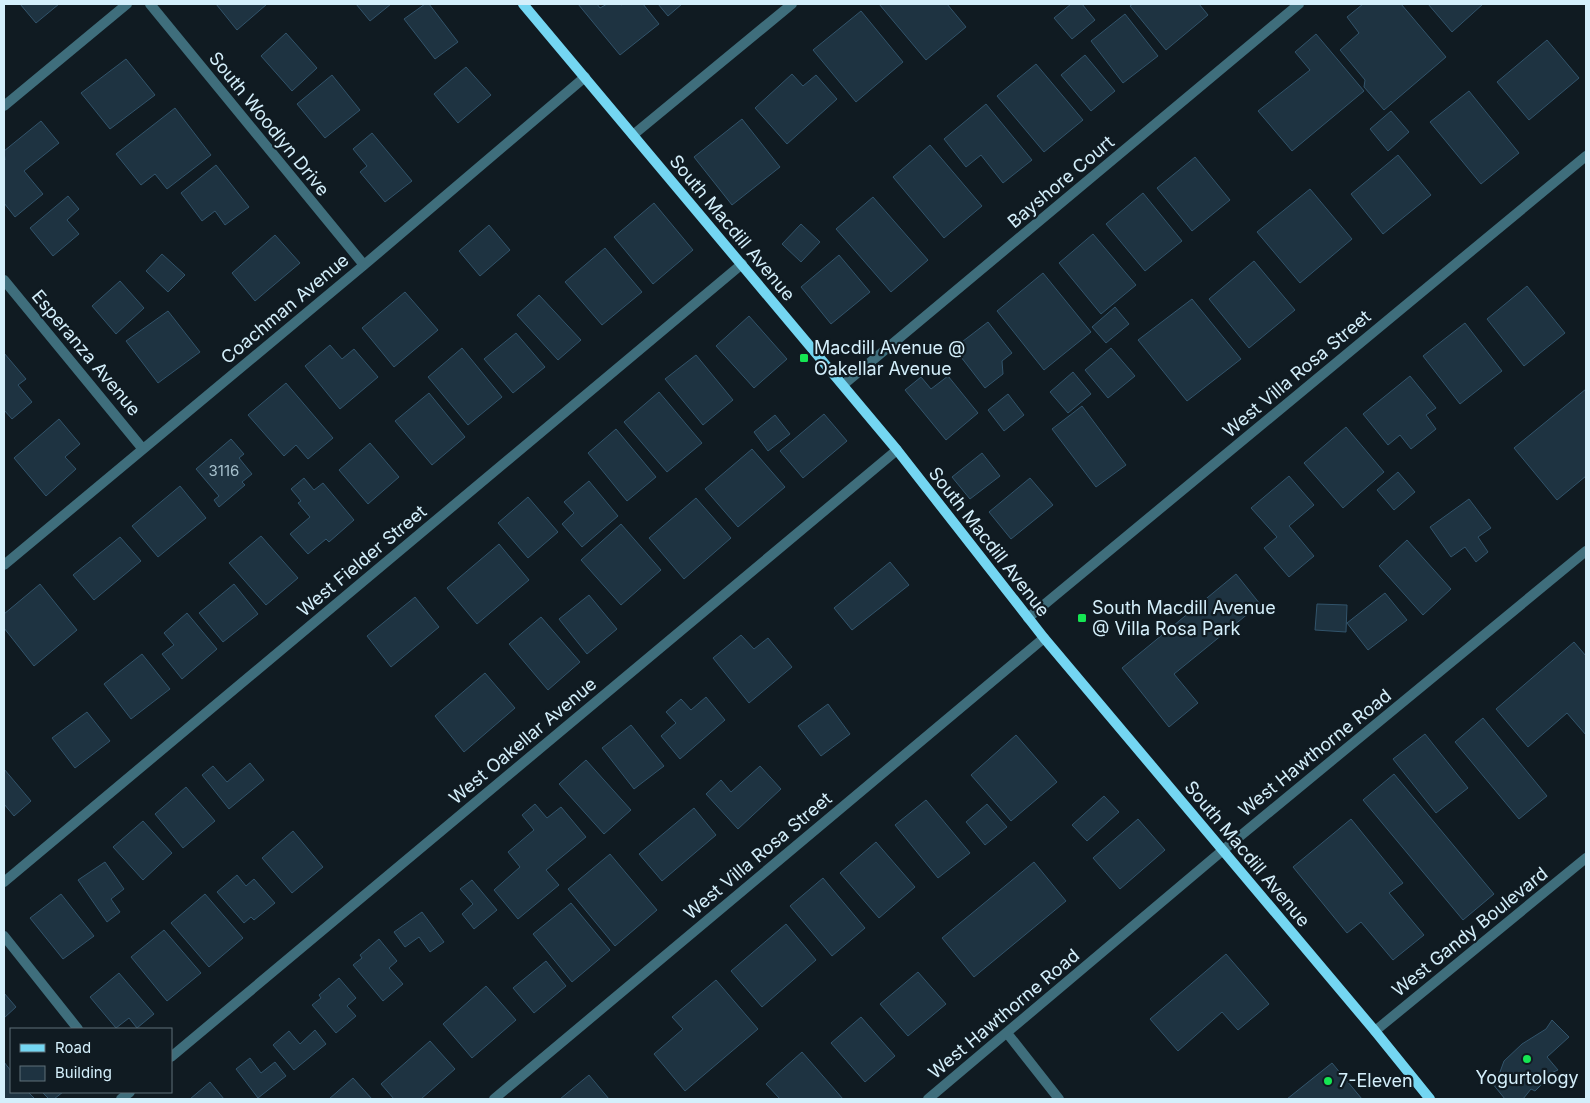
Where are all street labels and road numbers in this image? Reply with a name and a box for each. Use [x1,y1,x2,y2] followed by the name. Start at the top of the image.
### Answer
[205,48,334,200] street label: South Woodlyn Drive
[1003,131,1118,232] street label: Bayshore Court
[665,151,799,305] street label: South Macdill Avenue
[217,249,353,368] street label: Coachman Avenue
[28,286,145,420] street label: Esperanza Avenue
[1219,306,1375,441] street label: West Villa Rosa Street
[925,463,1054,621] street label: South Macdill Avenue
[293,501,430,621] street label: West Fielder Street
[445,673,600,808] street label: West Oakellar Avenue
[1234,685,1395,821] street label: West Hawthorne Road
[1180,777,1314,931] street label: South Macdill Avenue
[680,788,836,923] street label: West Villa Rosa Street
[1388,863,1552,1001] street label: West Gandy Boulevard
[924,945,1083,1083] street label: West Hawthorne Road

